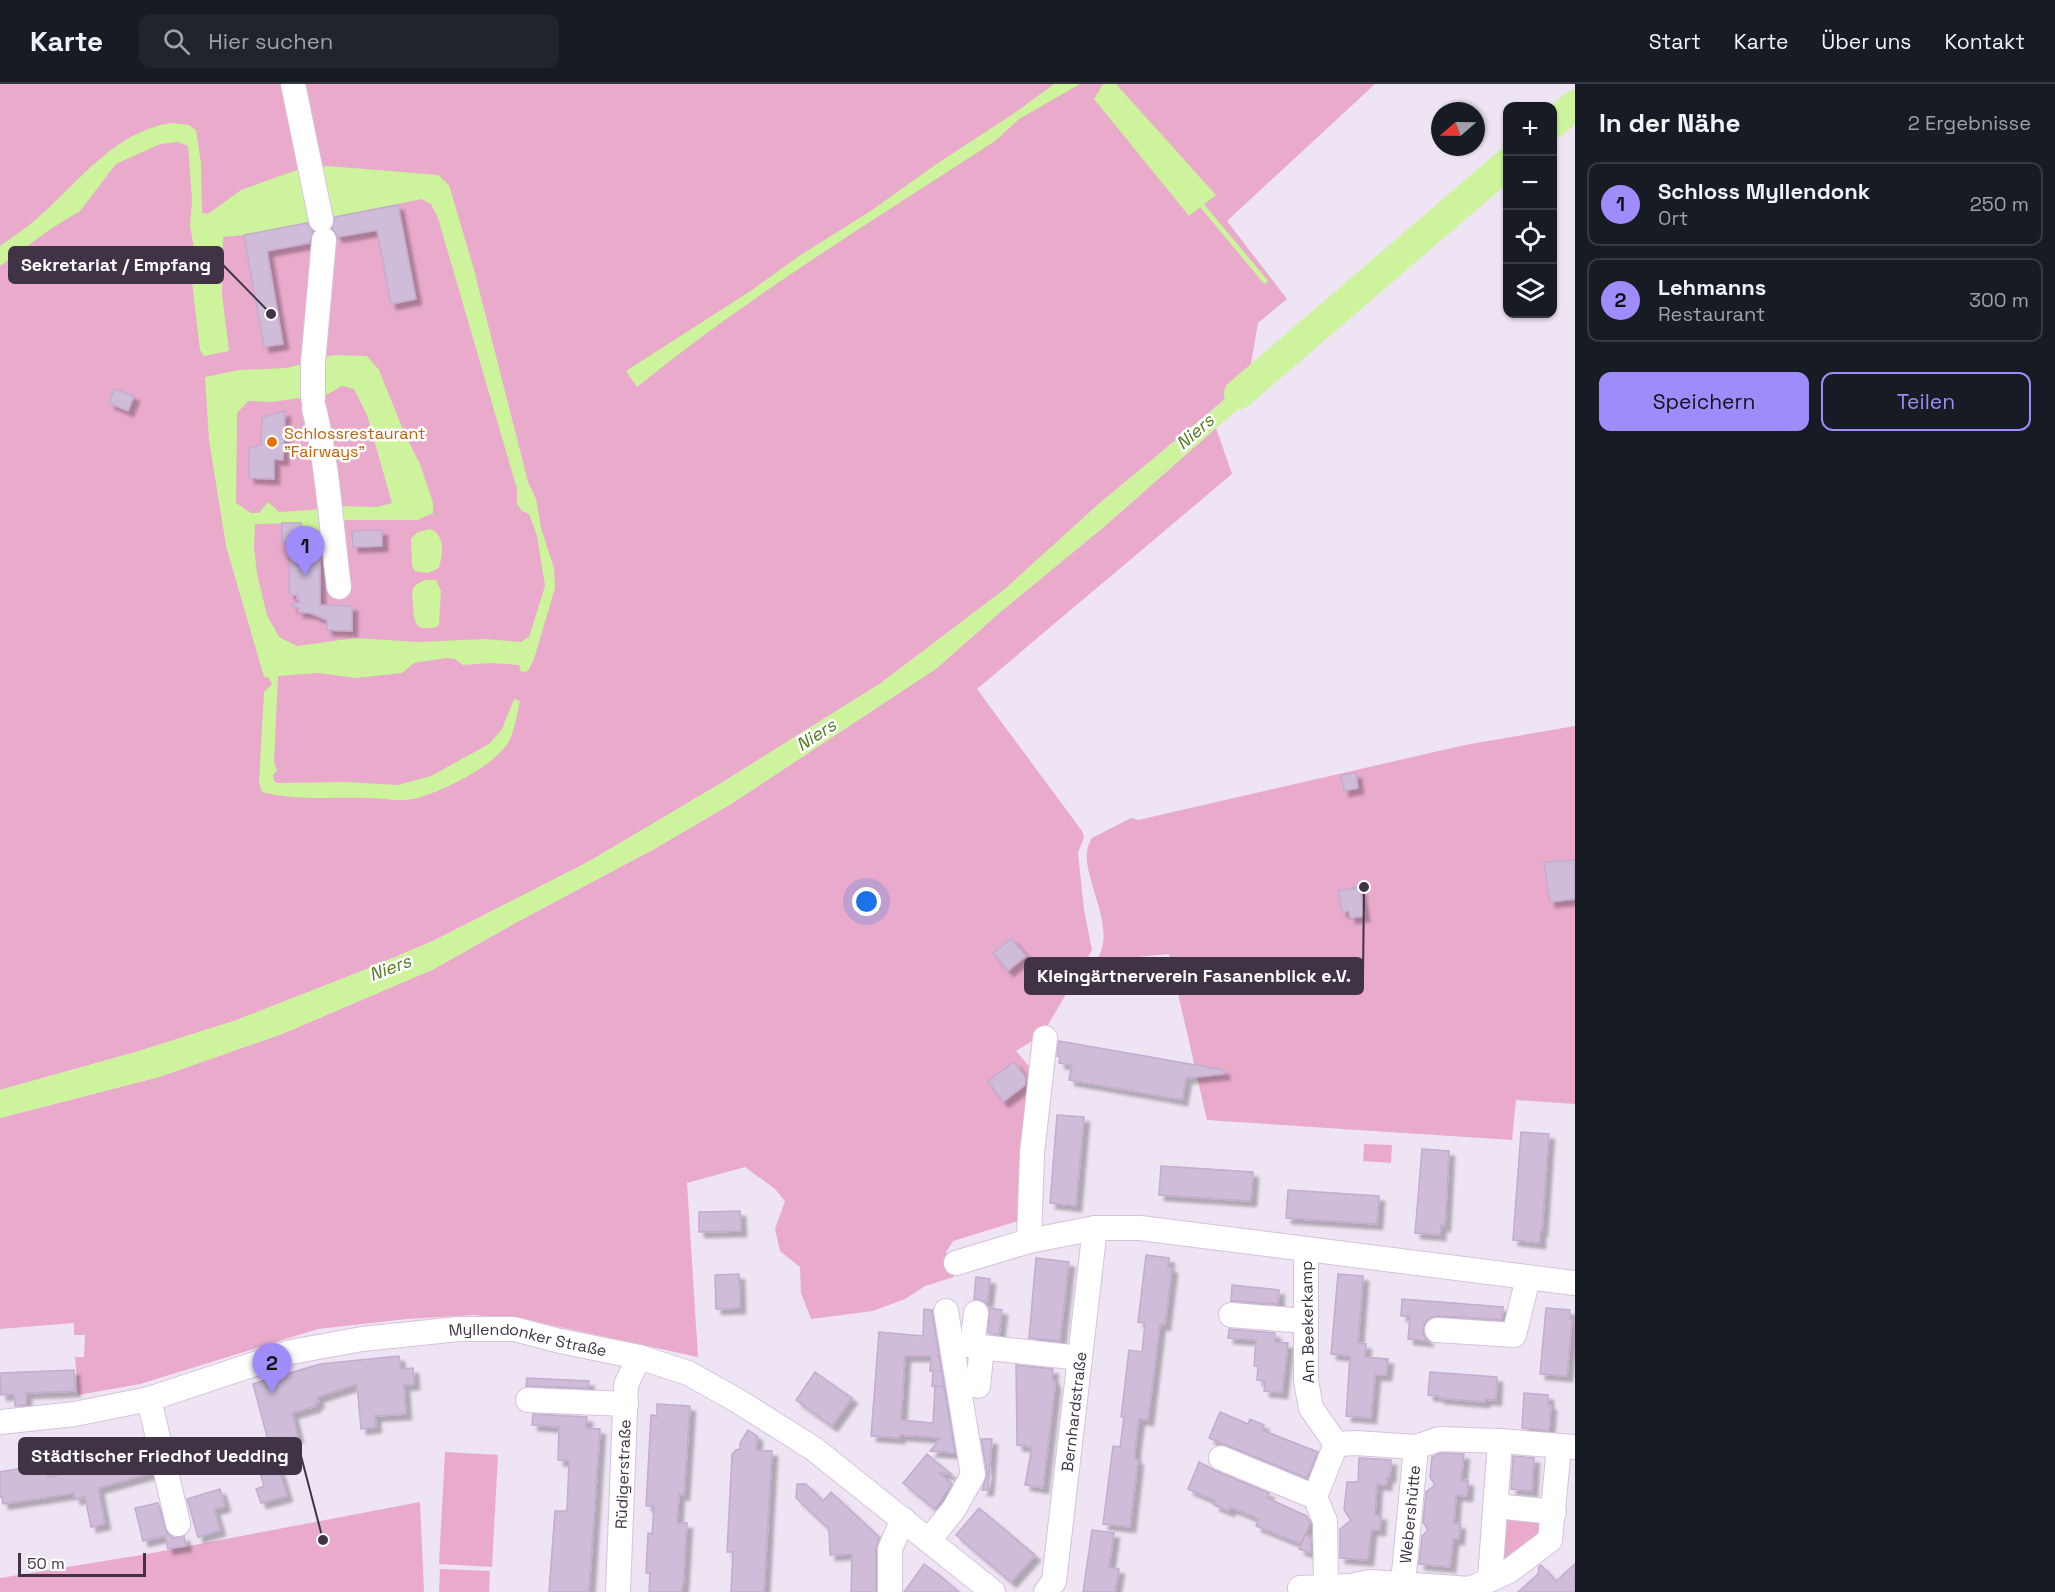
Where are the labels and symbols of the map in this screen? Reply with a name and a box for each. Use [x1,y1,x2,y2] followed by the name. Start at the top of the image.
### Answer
[1431,102,1485,156] north arrow
[9,247,223,283] callout: Sekretariat / Empfang
[21,253,211,276] text: Sekretariat / Empfang
[1171,408,1219,454] water label: Niers
[284,423,425,462] place label: Schlossrestaurant "Fairways"
[265,435,279,449] marker: Schlossrestaurant "Fairways"
[286,526,324,576] pin: 1
[791,713,840,756] water label: Niers
[852,887,881,916] your location
[366,949,415,986] water label: Niers
[1025,958,1363,994] callout: Kleingärtnerverein Fasanenblick e.V.
[1037,964,1351,987] text: Kleingärtnerverein Fasanenblick e.V.
[1296,1260,1319,1384] street label: Am Beekerkamp
[448,1318,608,1361] street label: Myllendonker Straße
[252,1344,292,1393] pin: 2
[1057,1350,1092,1473] street label: Bernhardstraße
[610,1419,636,1529] street label: Rüdigerstraße
[19,1438,301,1474] callout: Städtischer Friedhof Uedding
[31,1444,289,1467] text: Städtischer Friedhof Uedding
[1395,1464,1425,1565] street label: Webershütte
[18,1550,146,1578] scale bar

